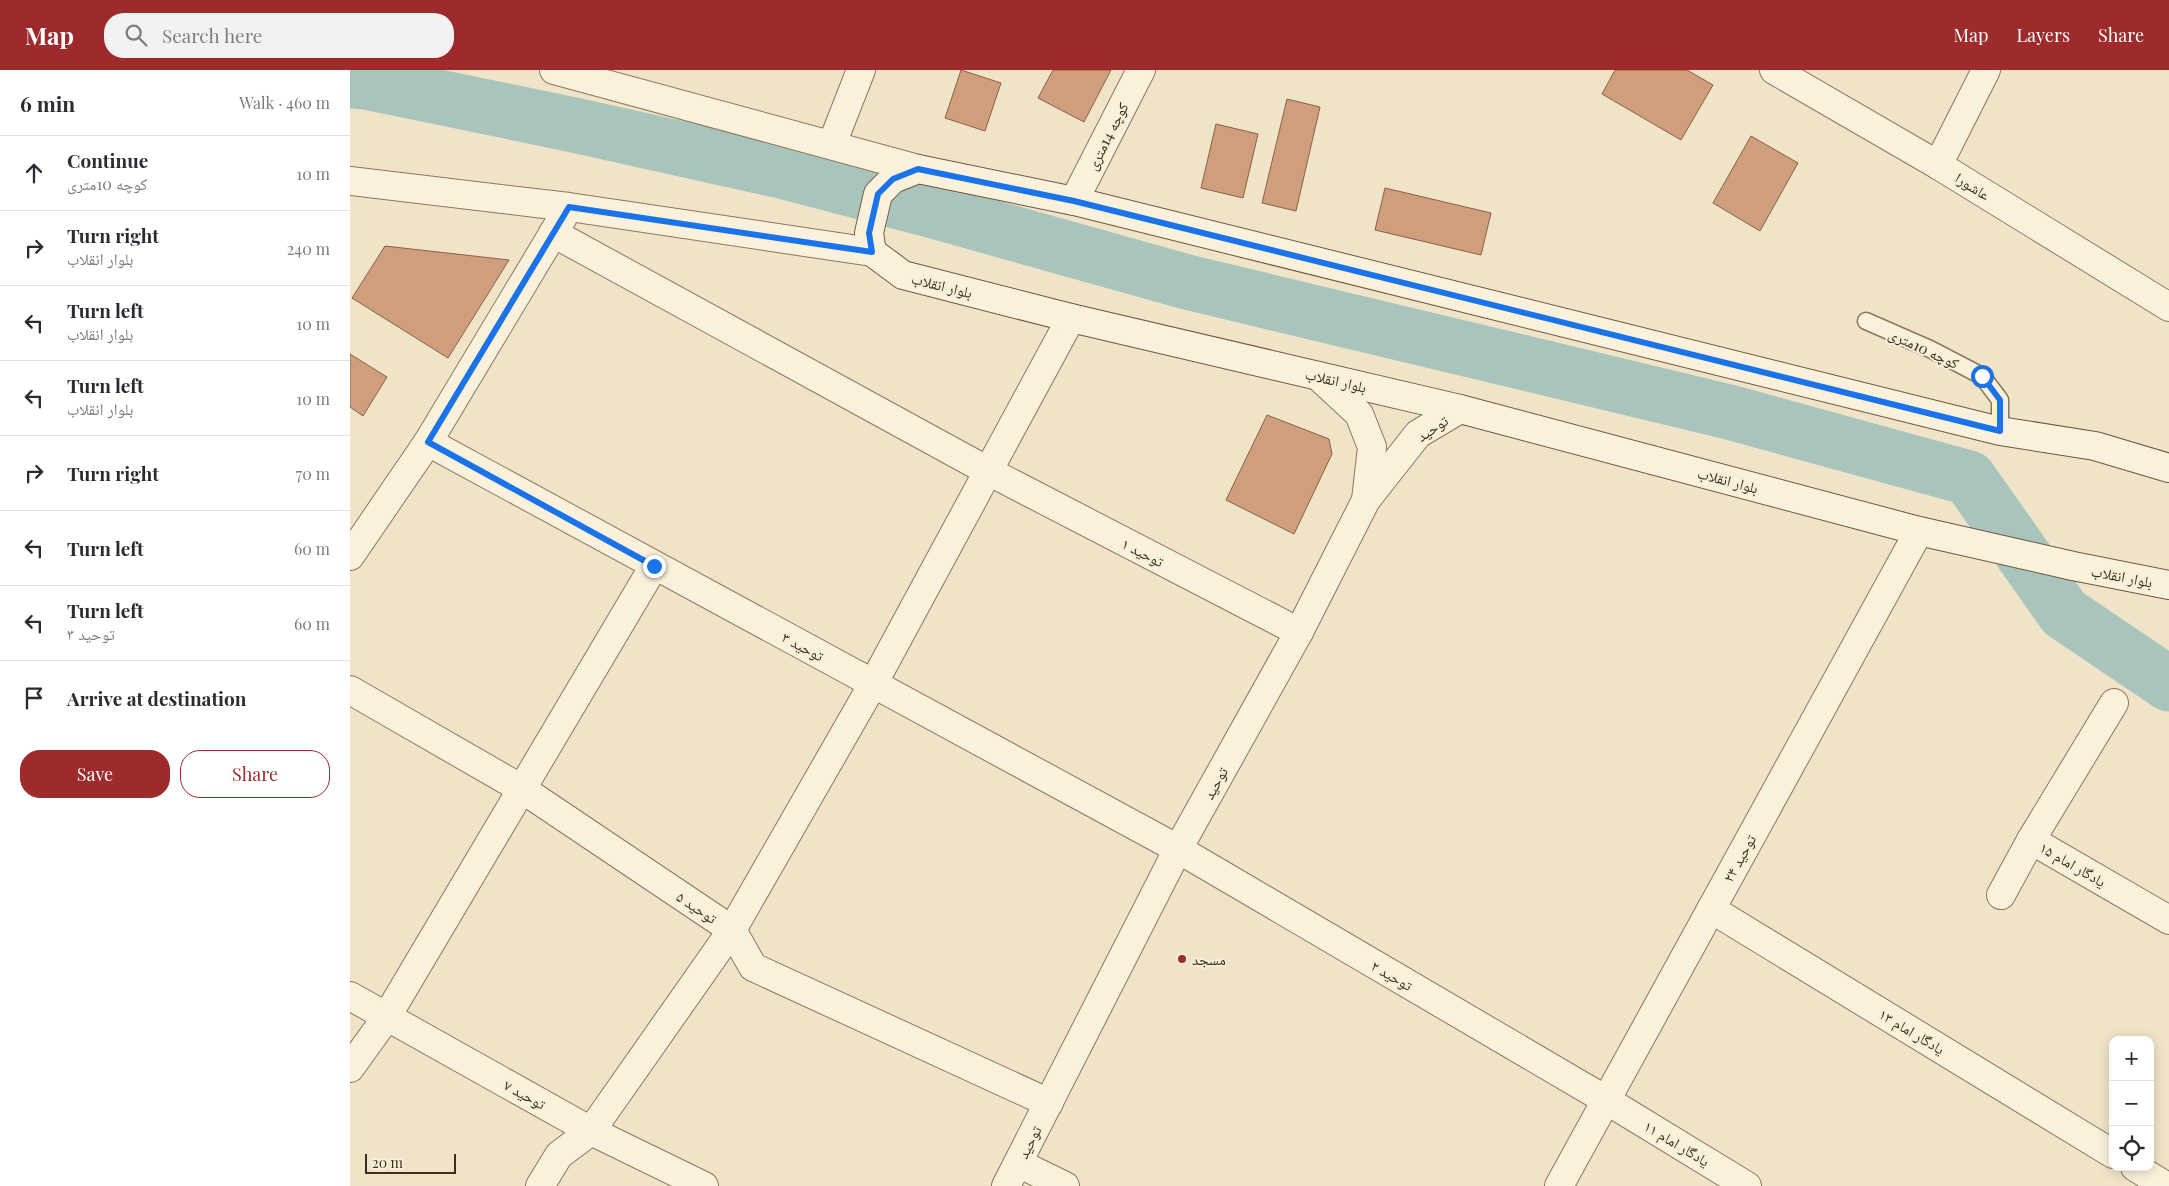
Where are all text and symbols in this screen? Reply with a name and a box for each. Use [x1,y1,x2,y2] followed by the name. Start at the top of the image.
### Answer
[104,13,454,58] search box
[25,19,74,51] text: Map
[122,21,150,49] icon: search
[162,22,262,48] text: Search here
[1953,23,1988,47] text: Map
[2016,23,2070,47] text: Layers
[2098,23,2144,47] text: Share
[20,89,75,117] text: 6 min
[239,92,330,113] text: Walk · 460 m
[1081,99,1134,174] street label: کوچه 14متری
[67,147,148,173] text: Continue
[20,159,48,187] icon: ahead
[296,163,330,184] text: 10 m
[1952,168,1995,205] street label: عاشورا
[67,173,147,194] text: کوچه 10متری
[67,222,159,248] text: Turn right
[20,234,48,262] icon: right
[287,238,330,259] text: 240 m
[67,248,133,269] text: بلوار انقلاب
[909,268,975,302] street label: بلوار انقلاب
[67,297,144,323] text: Turn left
[20,309,48,337] icon: left
[296,313,330,334] text: 10 m
[67,323,133,344] text: بلوار انقلاب
[1885,323,1962,374] street label: کوچه 10متری
[1303,363,1369,397] street label: بلوار انقلاب
[1971,365,1994,388] route start
[67,372,144,398] text: Turn left
[20,384,48,412] icon: left
[296,388,330,409] text: 10 m
[67,398,133,419] text: بلوار انقلاب
[1412,410,1452,446] street label: توحید
[20,459,48,487] icon: right
[67,460,159,486] text: Turn right
[1695,462,1761,498] street label: بلوار انقلاب
[296,463,330,484] text: 70 m
[1119,533,1168,571] street label: توحید ۱
[20,534,48,562] icon: left
[67,535,144,561] text: Turn left
[294,538,330,559] text: 60 m
[643,555,666,578] route end
[2090,560,2154,592] street label: بلوار انقلاب
[67,597,144,623] text: Turn left
[20,609,48,637] icon: left
[294,613,330,634] text: 60 m
[67,623,115,644] text: توحید ۳
[779,627,828,666] street label: توحید ۳
[20,684,48,712] icon: arrive
[67,685,247,711] text: Arrive at destination
[20,750,170,798] button: Save
[180,750,330,798] button: Share
[1198,763,1232,803] street label: توحید
[1718,830,1760,885] street label: توحید ۲۴
[2036,837,2110,892] street label: یادگار امام ۱۵
[673,886,722,928] street label: توحید ۵
[1192,949,1226,969] place label: مسجد
[1176,953,1188,965] marker: مسجد
[1368,955,1417,995] street label: توحید ۲
[1875,1004,1949,1060] street label: یادگار امام ۱۳
[2109,1036,2154,1171] map controls
[2109,1036,2154,1081] button: +
[501,1074,550,1114] street label: توحید ۷
[2109,1081,2154,1126] button: −
[1640,1116,1714,1172] street label: یادگار امام ۱۱
[1012,1122,1046,1162] street label: توحید
[2109,1126,2154,1171] button: locate
[365,1151,456,1174] scale bar
[372,1153,403,1172] text: 20 m

